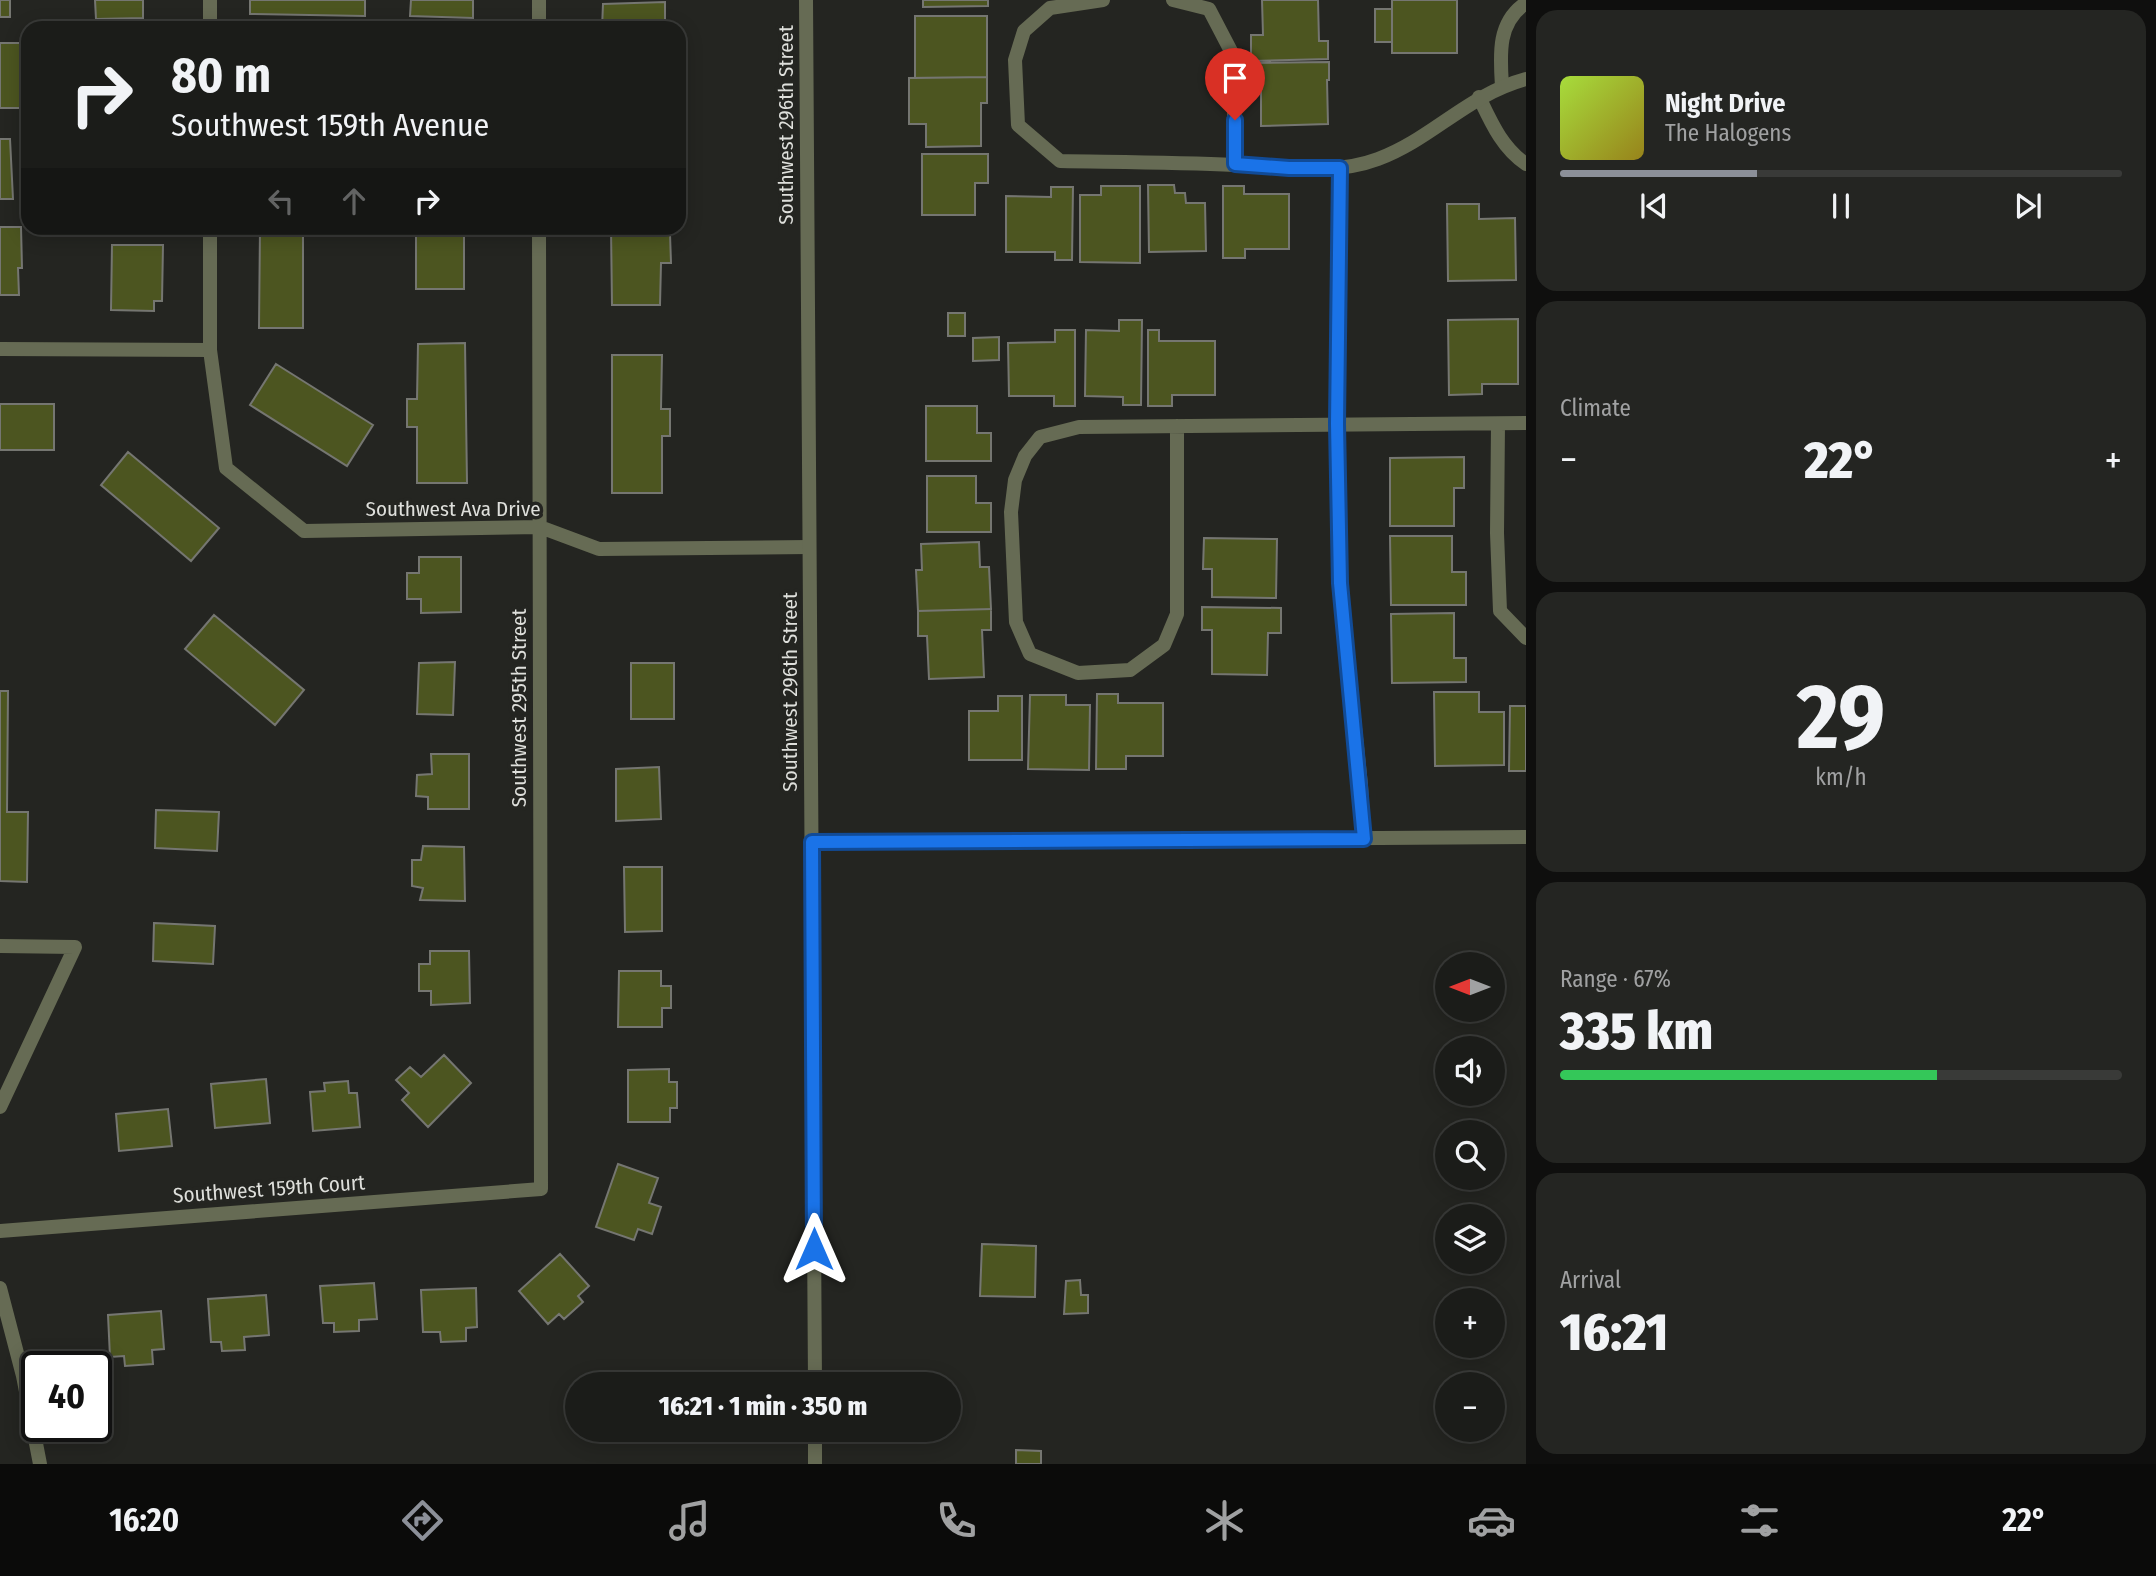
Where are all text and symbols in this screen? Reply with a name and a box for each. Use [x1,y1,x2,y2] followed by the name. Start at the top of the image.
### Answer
[773,25,799,225] street label: Southwest 296th Street
[171,46,271,105] text: 80 m
[1205,48,1265,120] pin
[56,49,147,140] icon: right
[1216,59,1254,97] icon: arrive
[1665,88,1785,119] text: Night Drive
[171,106,489,144] text: Southwest 159th Avenue
[1665,119,1791,147] text: The Halogens
[262,182,300,220] icon: left
[335,182,373,220] icon: ahead
[408,182,446,220] icon: right
[1635,187,1673,225] icon: previous
[1822,187,1860,225] icon: pause
[2009,187,2047,225] icon: next
[1560,394,1631,422] text: Climate
[1804,429,1878,492] text: 22°
[1560,437,1577,483] text: −
[2105,437,2122,483] text: +
[365,496,541,522] street label: Southwest Ava Drive
[777,592,803,792] street label: Southwest 296th Street
[506,609,532,807] street label: Southwest 295th Street
[1797,663,1885,772] text: 29
[1815,763,1867,791] text: km/h
[1435,952,1505,1022] north arrow
[1435,952,1505,1442] map controls
[1560,965,1671,993] text: Range · 67%
[1560,1000,1713,1063] text: 335 km
[1435,1036,1505,1106] button: sound
[1435,1120,1505,1190] button: search
[172,1169,366,1209] street label: Southwest 159th Court
[1435,1204,1505,1274] button: layers
[777,1212,851,1286] position arrow
[1560,1266,1621,1294] text: Arrival
[1435,1288,1505,1358] button: +
[1560,1301,1668,1364] text: 16:21
[21,1351,112,1442] speed limit sign: 40
[1435,1372,1505,1442] button: −
[659,1391,867,1422] text: 16:21 · 1 min · 350 m
[398,1496,447,1545] icon: directions
[665,1496,714,1545] icon: music
[932,1496,981,1545] icon: phone
[1200,1496,1249,1545] icon: climate
[1467,1496,1516,1545] icon: car
[1735,1496,1784,1545] icon: filters
[109,1501,179,1539] text: 16:20
[2002,1501,2047,1539] text: 22°

